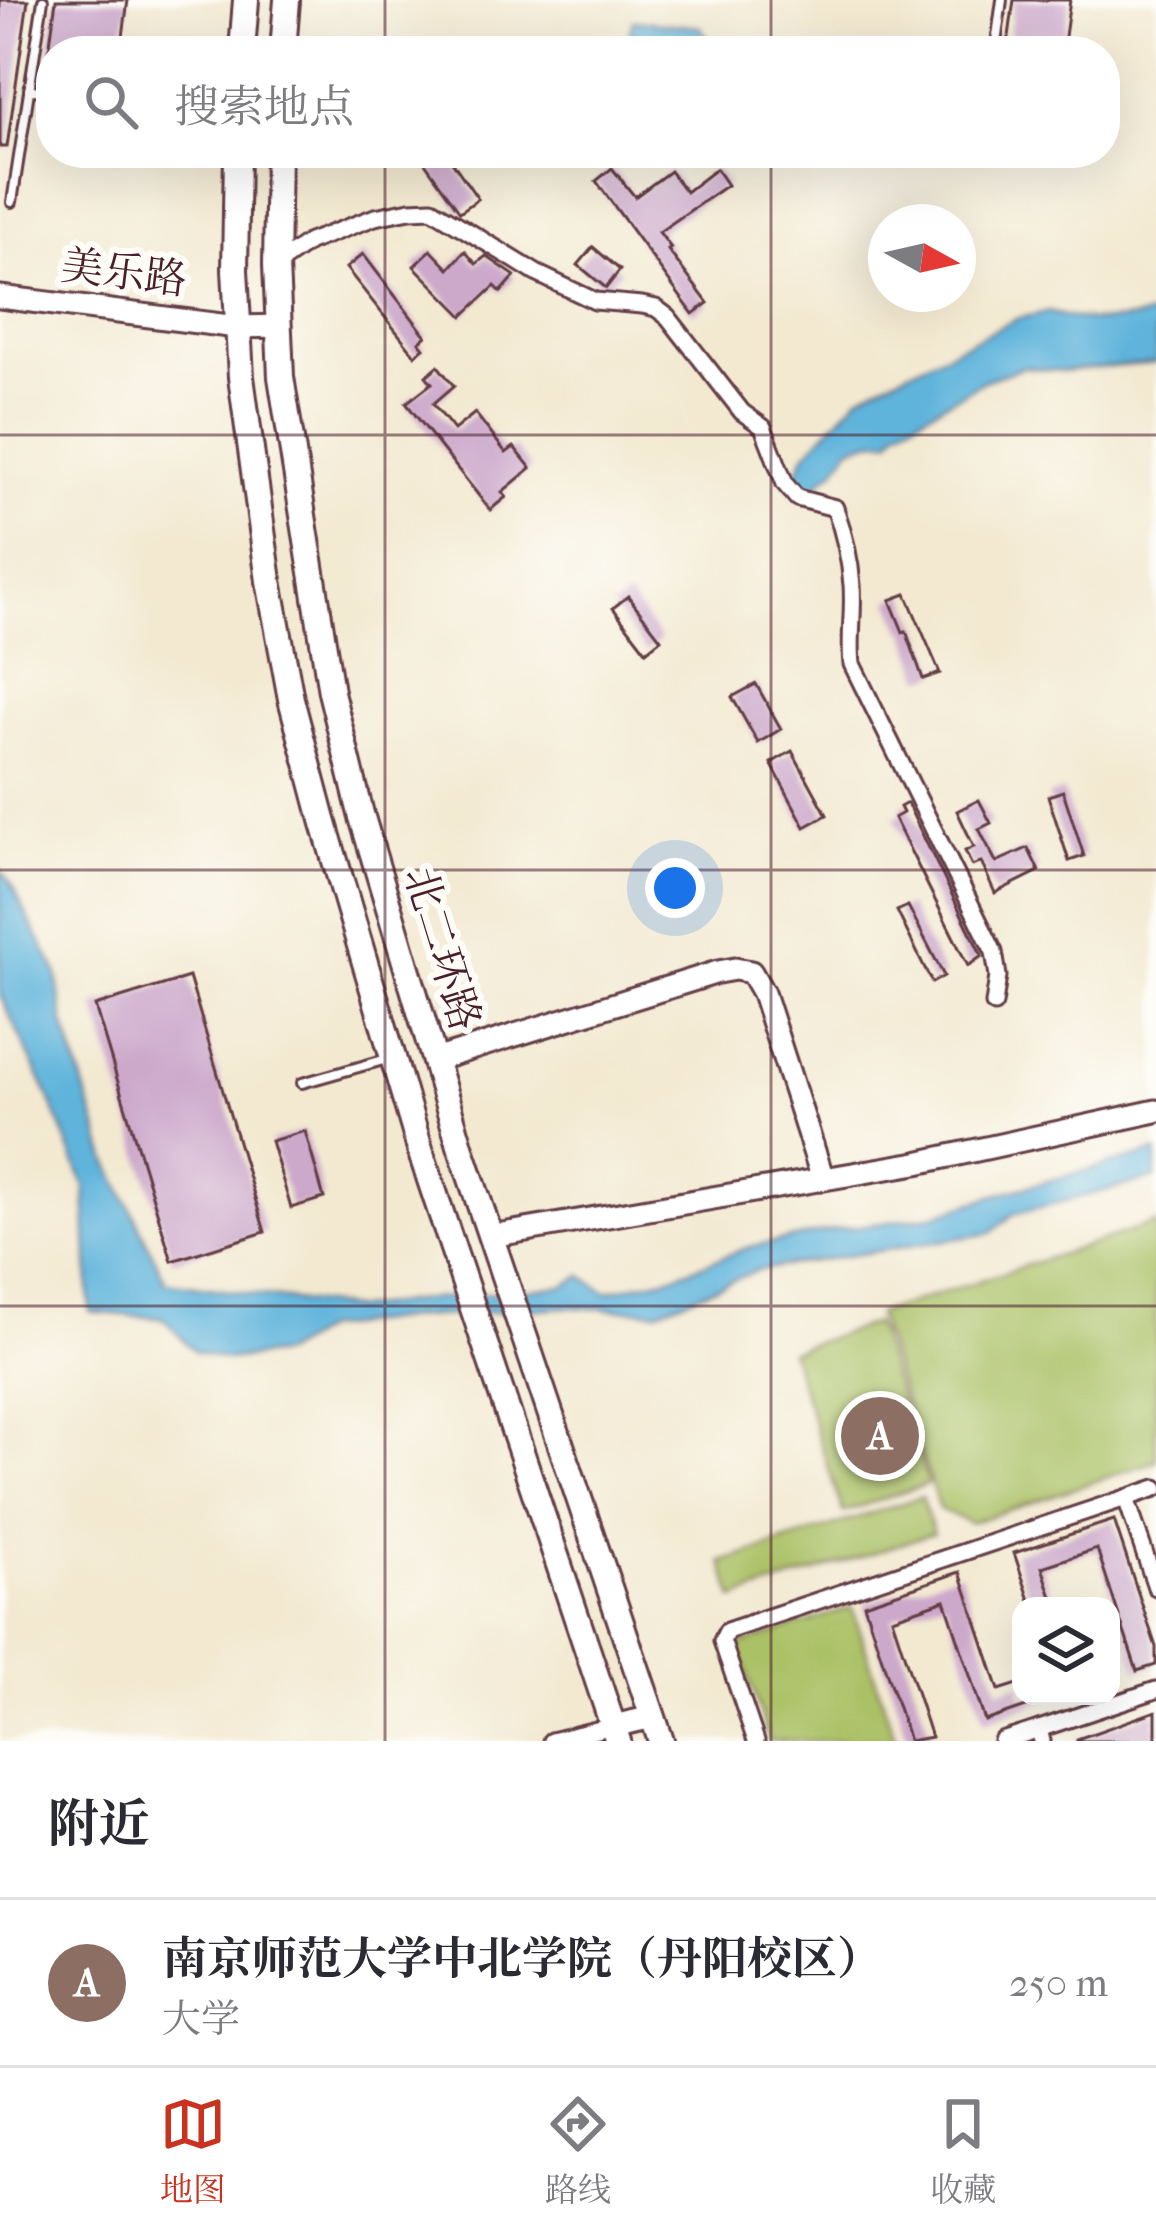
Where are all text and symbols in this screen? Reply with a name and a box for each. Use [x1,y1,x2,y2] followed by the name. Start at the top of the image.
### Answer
[36,36,1120,168] search box
[78,69,144,135] icon: search
[174,81,354,134] text: 搜索地点
[868,204,976,312] north arrow
[58,241,190,305] street label: 美乐路
[645,858,705,918] your location
[394,861,490,1037] street label: 北二环路
[841,1391,919,1481] pin: A
[1012,1597,1120,1705] map controls
[1012,1597,1120,1705] button: layers
[48,1794,150,1854] text: 附近
[162,1933,882,1986] text: 南京师范大学中北学院（丹阳校区）
[74,1960,100,2006] text: A
[1009,1960,1108,2006] text: 250 m
[162,1996,240,2042] text: 大学
[160,2091,226,2210] tab: 地图
[545,2091,611,2210] tab: 路线
[930,2091,996,2210] tab: 收藏

